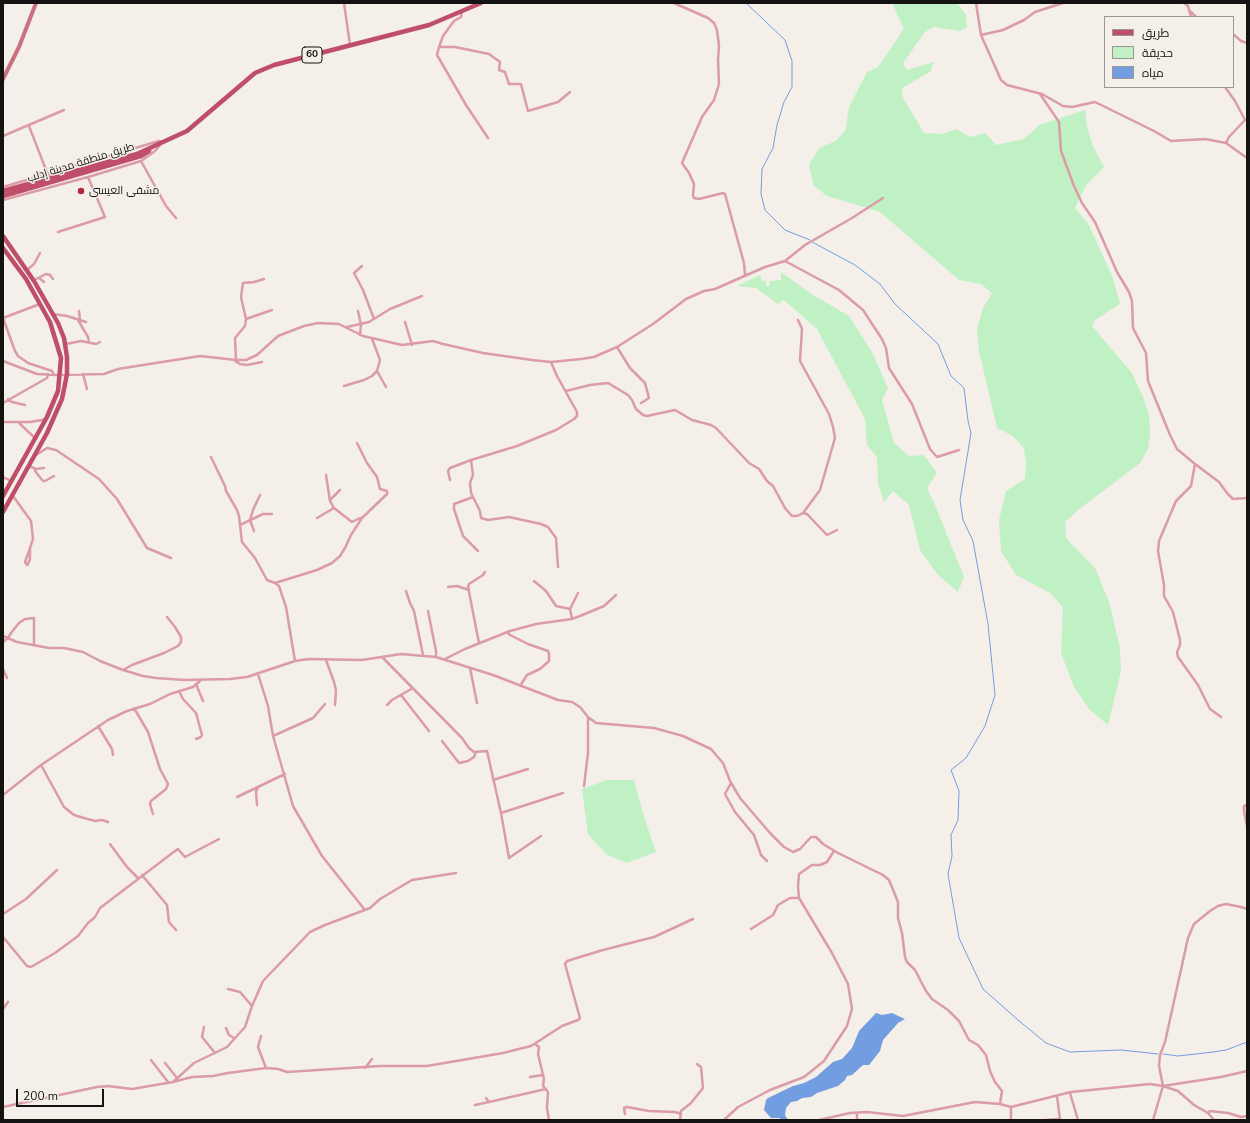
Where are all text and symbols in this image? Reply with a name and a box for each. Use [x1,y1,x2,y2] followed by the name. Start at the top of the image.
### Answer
[1104,16,1234,88] legend
[1142,25,1169,41] text: طريق
[1142,45,1173,61] text: حديقة
[302,47,322,63] road number: 60
[1142,65,1164,81] text: مياه
[26,140,136,186] street label: طريق منطقة مدينة إدلب
[89,184,159,198] place label: مشفى العيسى
[76,186,86,196] marker: مشفى العيسى
[18,1081,106,1107] scale bar
[23,1088,58,1104] text: 200 m

